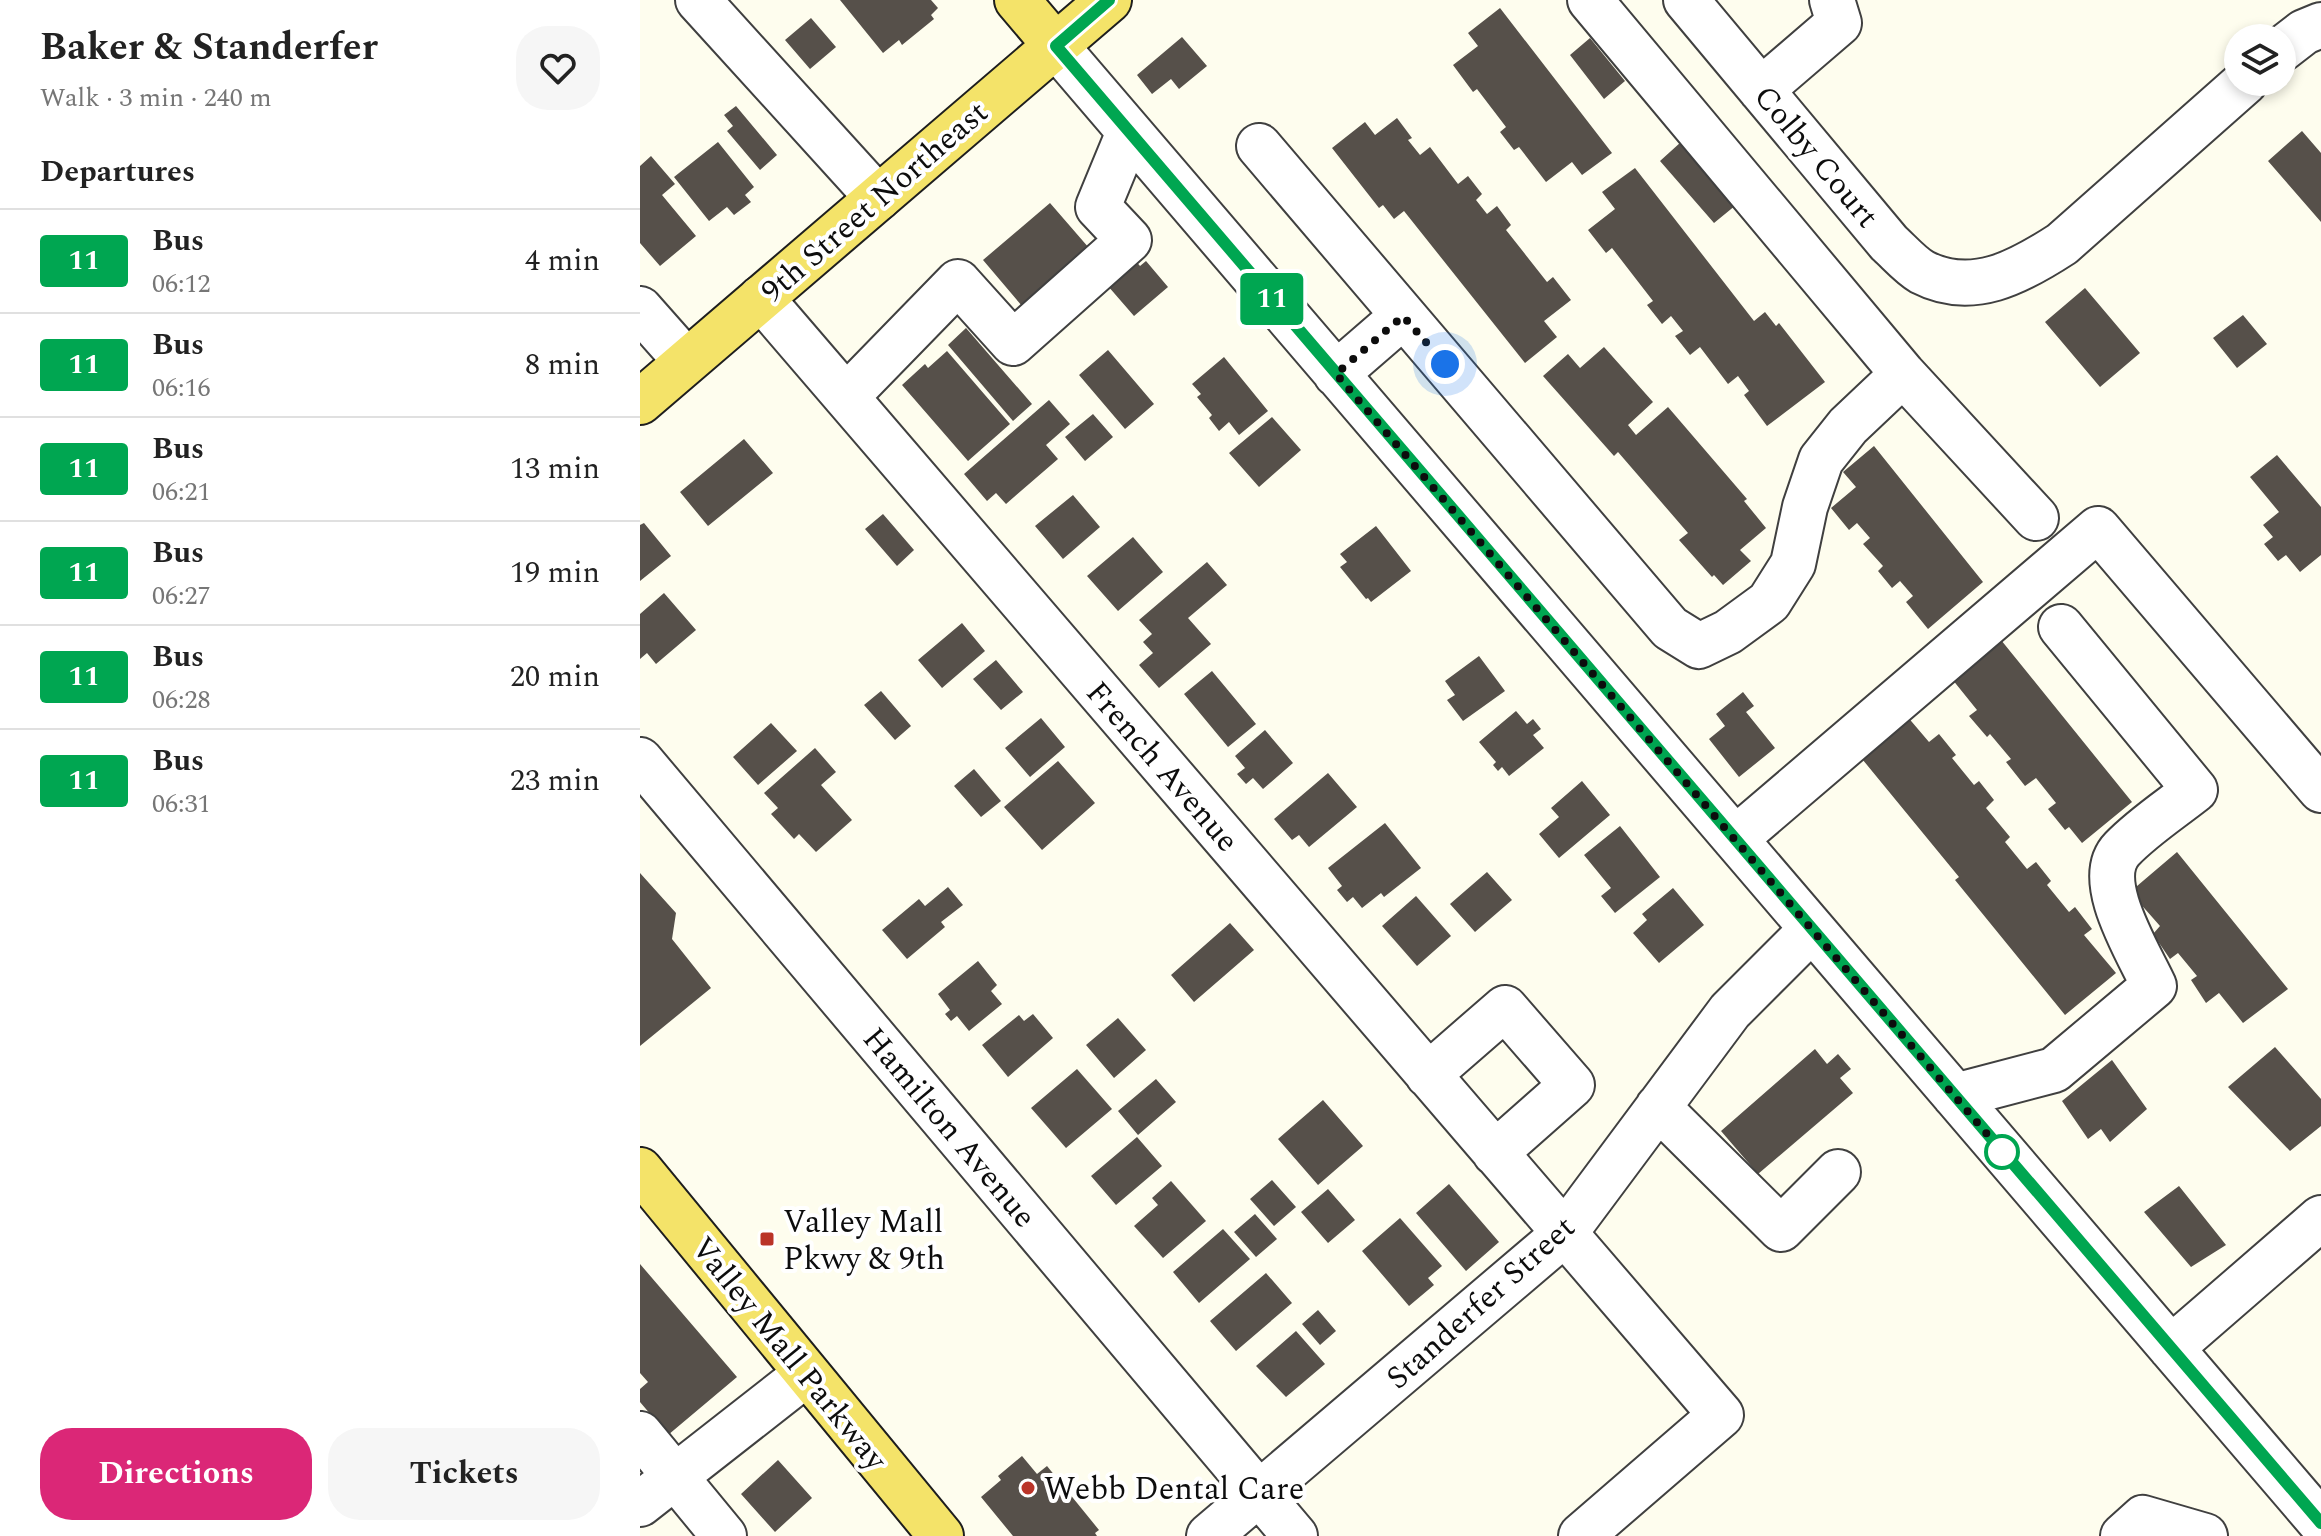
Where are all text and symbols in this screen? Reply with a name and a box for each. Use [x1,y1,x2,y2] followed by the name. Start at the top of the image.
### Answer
[40,19,378,77] text: Baker & Standerfer
[2224,24,2296,96] map controls
[2224,24,2296,96] button: layers
[516,26,600,110] button: heart
[1741,75,1890,239] street label: Colby Court
[40,78,272,118] text: Walk · 3 min · 240 m
[750,89,1000,315] street label: 9th Street Northeast
[40,149,195,195] text: Departures
[152,218,204,264] text: Bus
[525,238,600,284] text: 4 min
[68,239,100,282] text: 11
[152,264,211,304] text: 06:12
[1236,273,1308,325] line badge: 11
[1256,277,1288,320] text: 11
[152,322,204,368] text: Bus
[525,342,600,388] text: 8 min
[68,343,100,386] text: 11
[1425,344,1465,384] your location
[152,368,211,408] text: 06:16
[152,426,204,472] text: Bus
[510,446,600,492] text: 13 min
[68,447,100,490] text: 11
[152,472,211,512] text: 06:21
[152,530,204,576] text: Bus
[510,550,600,596] text: 19 min
[68,551,100,594] text: 11
[152,576,211,616] text: 06:27
[152,634,204,680] text: Bus
[510,654,600,700] text: 20 min
[68,655,100,698] text: 11
[1073,670,1250,863] street label: French Avenue
[152,680,211,720] text: 06:28
[152,738,204,784] text: Bus
[510,758,600,804] text: 23 min
[68,759,100,802] text: 11
[152,784,211,824] text: 06:31
[850,1017,1048,1239] street label: Hamilton Avenue
[1985,1135,2019,1169] unlabelled marker
[783,1198,945,1284] place label: Valley Mall Pkwy & 9th
[1375,1204,1587,1402] street label: Standerfer Street
[679,1226,900,1483] street label: Valley Mall Parkway
[758,1230,776,1248] marker: Valley Mall Pkwy & 9th
[40,1428,312,1520] button: Directions
[328,1428,600,1520] button: Tickets
[1044,1465,1304,1514] place label: Webb Dental Care
[1019,1479,1037,1497] marker: Webb Dental Care

